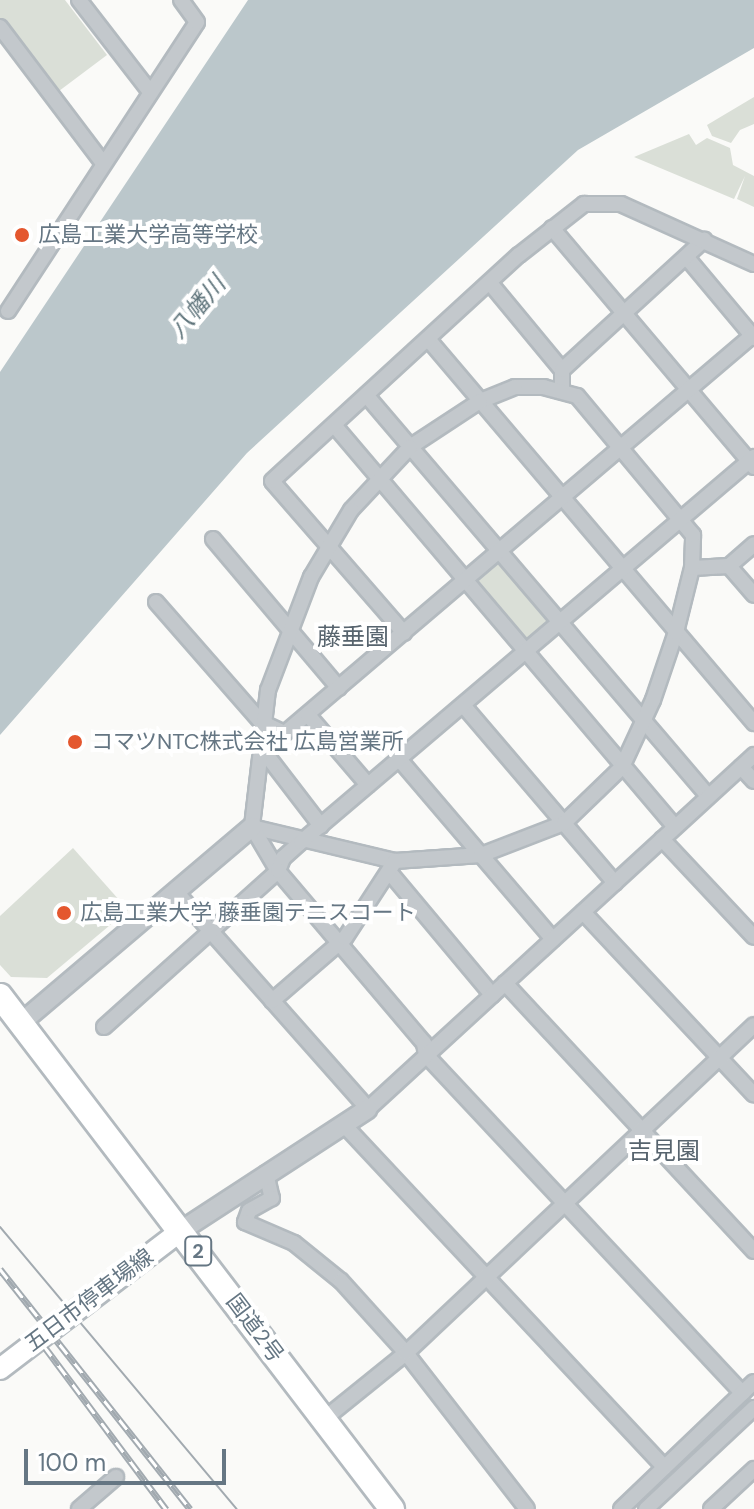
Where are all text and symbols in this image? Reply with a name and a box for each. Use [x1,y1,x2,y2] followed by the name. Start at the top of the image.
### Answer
[38,222,258,248] place label: 広島工業大学高等学校
[13,226,31,244] marker: 広島工業大学高等学校
[163,270,231,344] water label: 八幡川
[317,623,389,651] district label: 藤垂園
[91,729,403,755] place label: コマツNTC株式会社 広島営業所
[66,733,84,751] marker: コマツNTC株式会社 広島営業所
[80,900,416,926] place label: 広島工業大学 藤垂園テニスコート
[55,904,73,922] marker: 広島工業大学 藤垂園テニスコート
[628,1137,700,1165] district label: 吉見園
[184,1235,212,1267] road number: 2
[20,1243,158,1357] street label: 五日市停車場線
[221,1289,289,1367] street label: 国道2号
[28,1433,230,1483] scale bar
[38,1447,106,1478] text: 100 m

